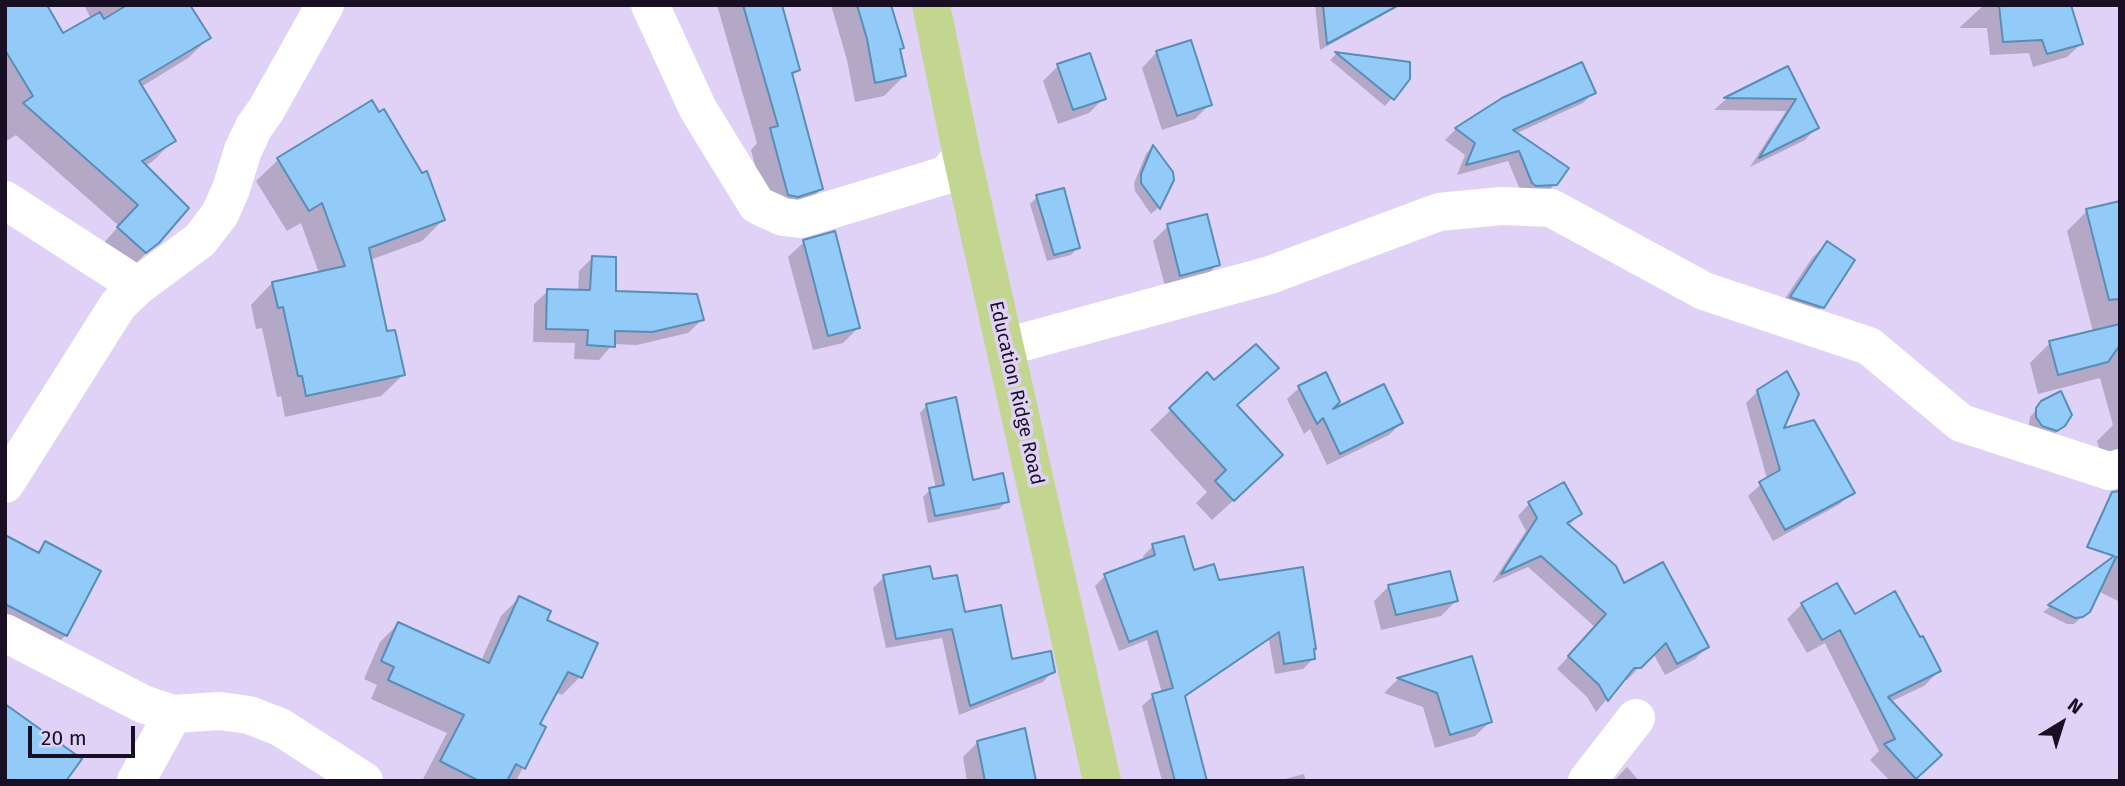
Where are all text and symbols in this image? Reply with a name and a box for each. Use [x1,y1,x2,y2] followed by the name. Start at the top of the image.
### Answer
[984,299,1048,487] street label: Education Ridge Road
[2027,688,2097,758] north arrow
[2063,693,2087,719] text: N
[32,712,138,756] scale bar
[41,725,87,751] text: 20 m

